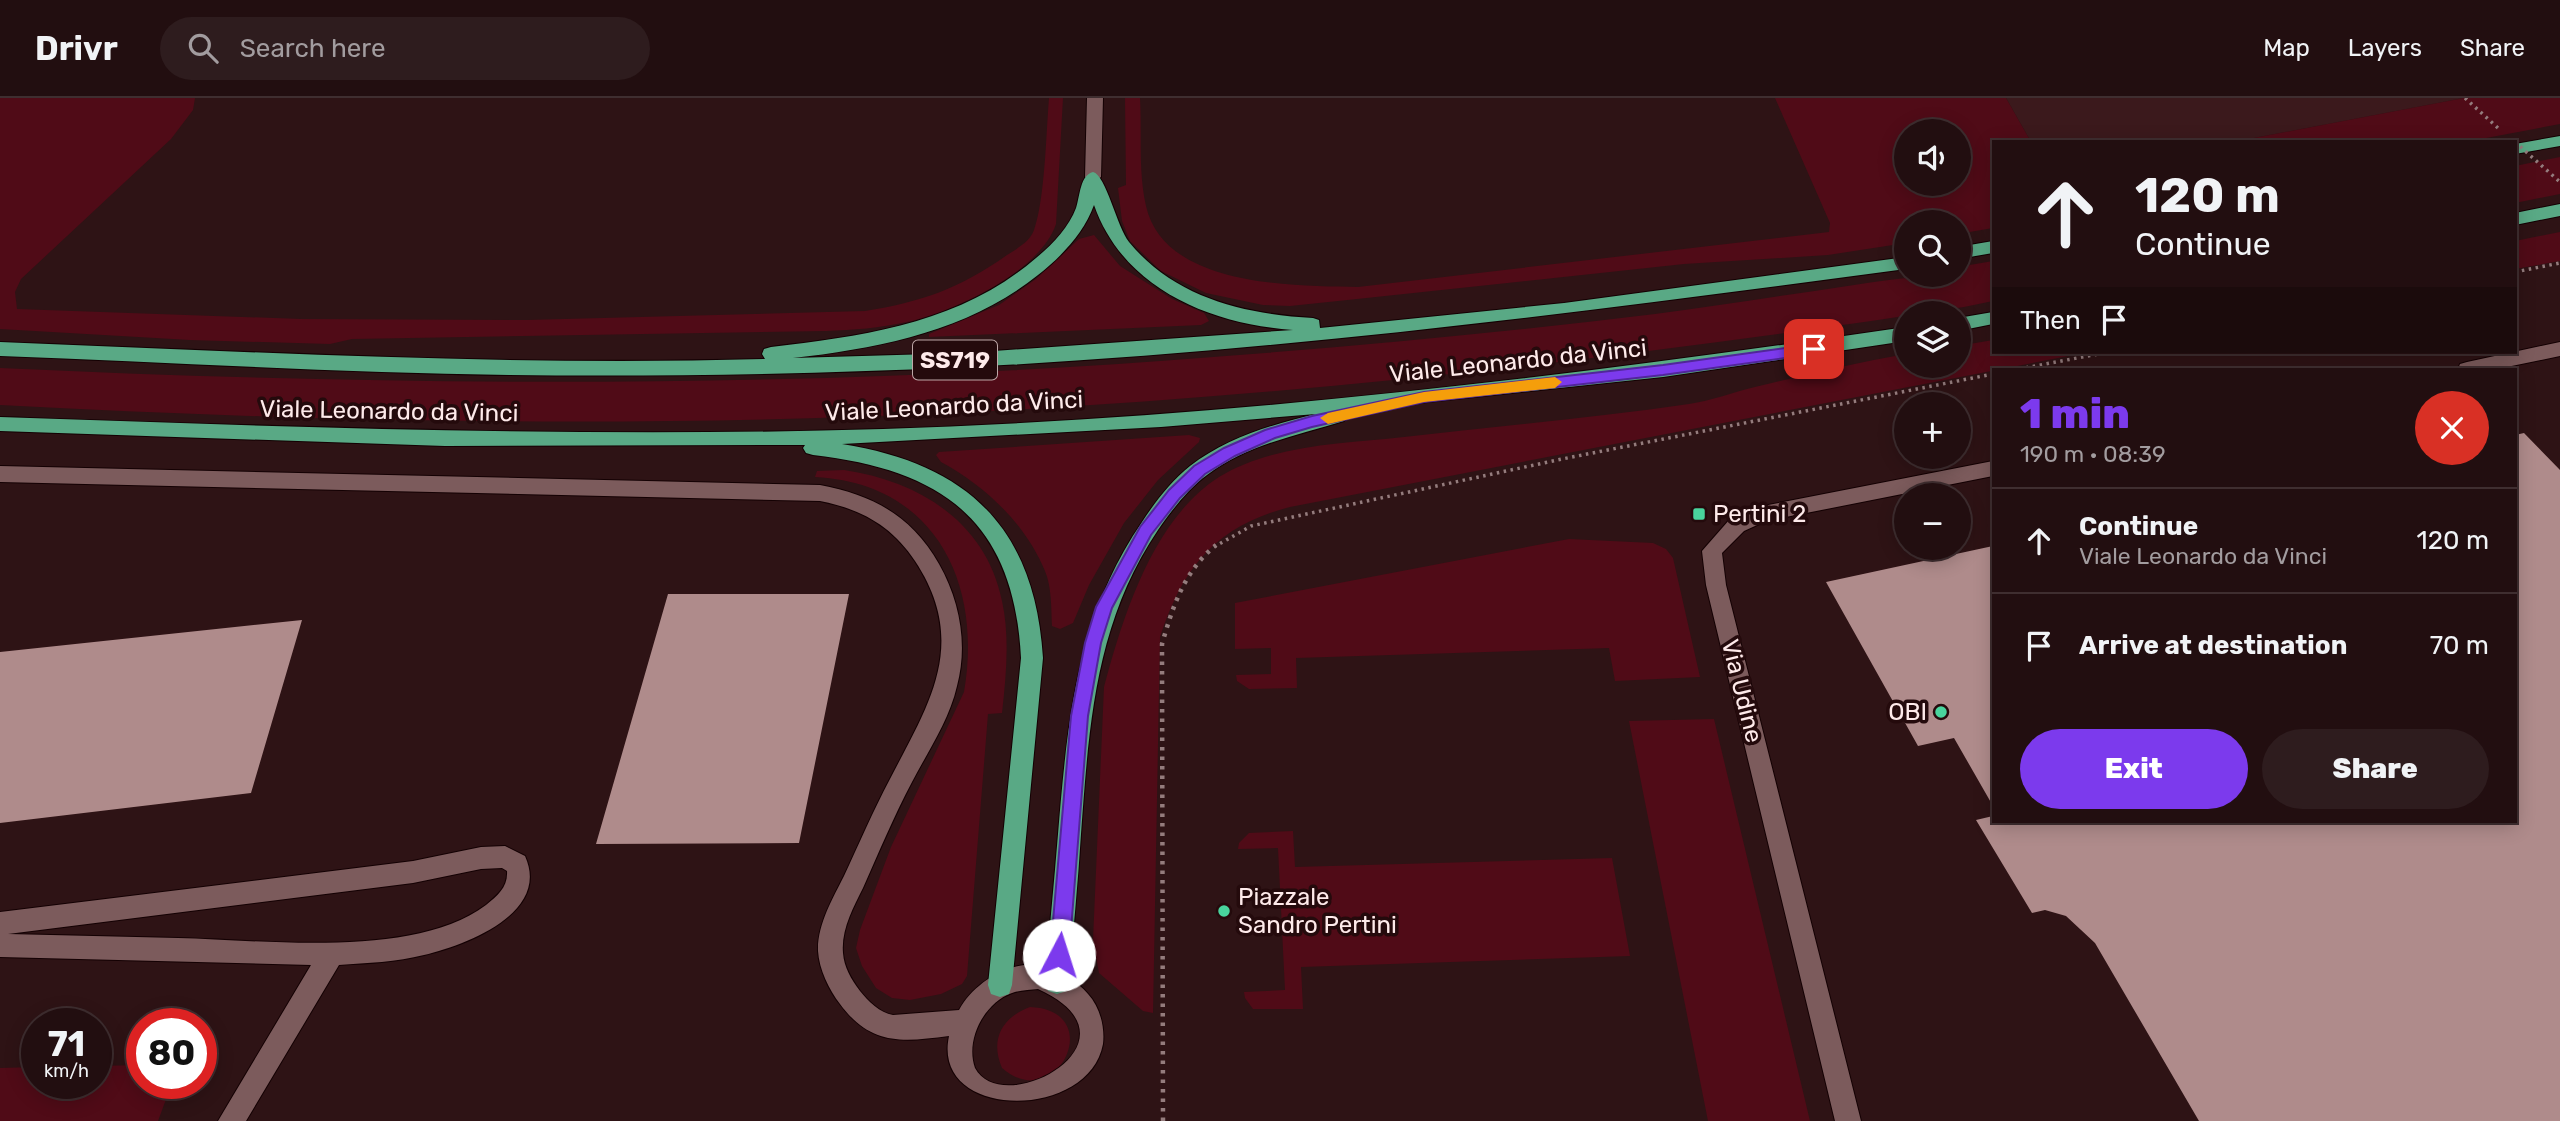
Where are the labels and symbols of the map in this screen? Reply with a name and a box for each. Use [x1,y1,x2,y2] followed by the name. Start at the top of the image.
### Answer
[1784,319,1844,379] pin
[1388,334,1648,388] street label: Viale Leonardo da Vinci
[913,341,997,380] road number: SS719
[824,385,1084,427] street label: Viale Leonardo da Vinci
[259,395,519,427] street label: Viale Leonardo da Vinci
[1713,500,1806,528] place label: Pertini 2
[1691,506,1707,522] marker: Pertini 2
[1716,636,1768,746] street label: Via Udine
[1888,698,1927,726] place label: OBI
[1933,704,1949,720] marker: OBI
[1238,883,1397,939] place label: Piazzale Sandro Pertini
[1216,903,1232,919] marker: Piazzale Sandro Pertini
[1022,918,1096,992] position arrow
[126,1008,217,1099] speed limit sign: 80

